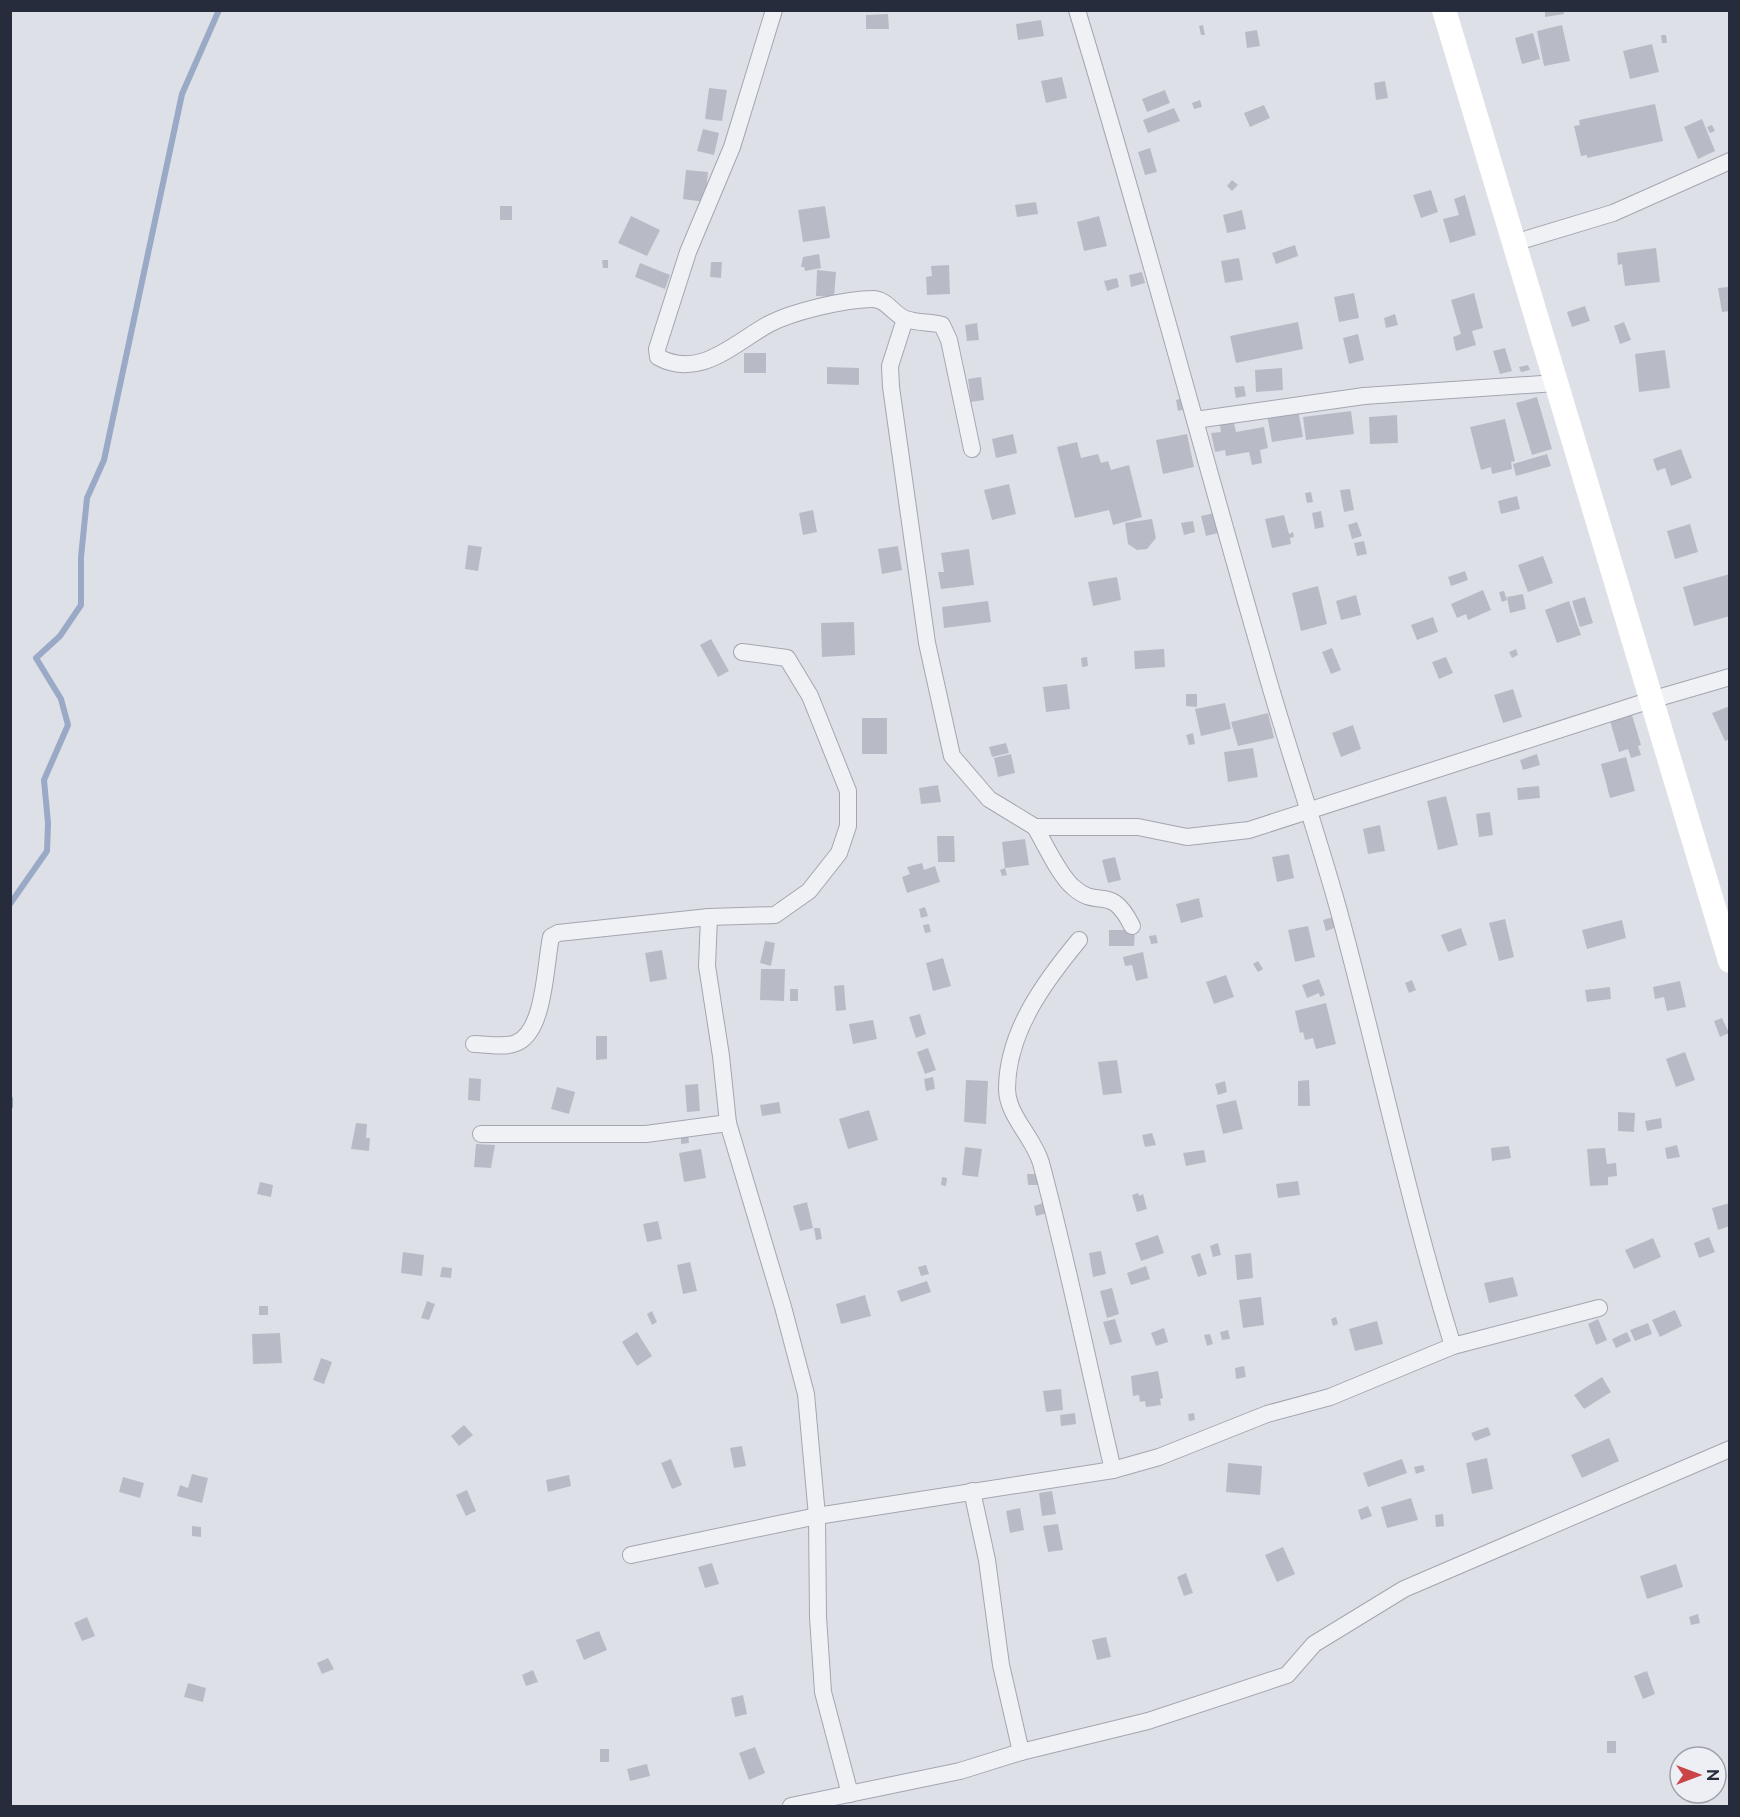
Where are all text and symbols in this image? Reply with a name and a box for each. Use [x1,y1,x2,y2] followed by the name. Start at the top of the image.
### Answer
[1668,1745,1728,1805] north arrow
[1703,1769,1722,1781] text: N

